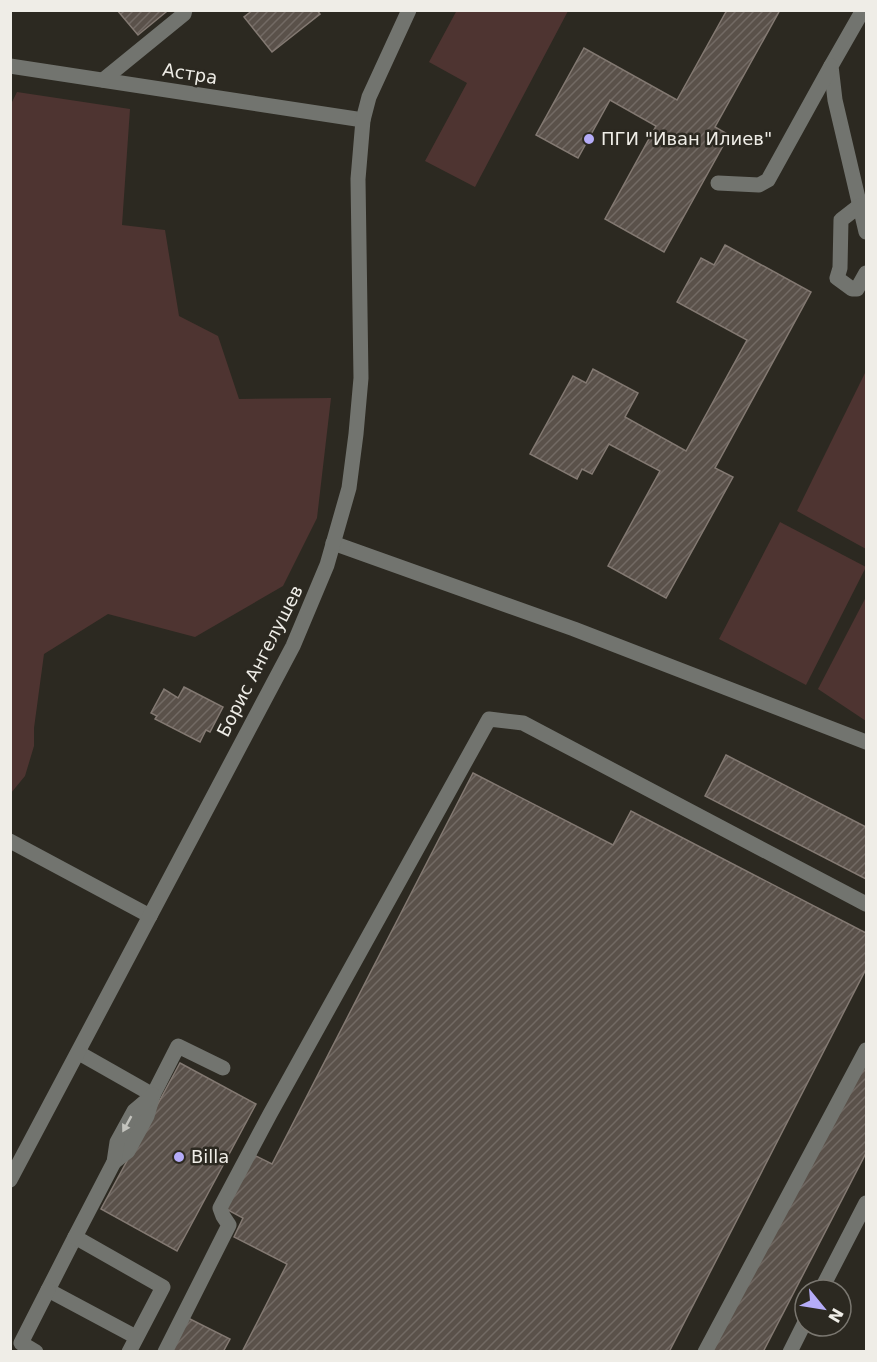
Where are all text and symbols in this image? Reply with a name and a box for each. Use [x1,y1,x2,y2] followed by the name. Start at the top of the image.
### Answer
[161,59,219,88] street label: Астра
[601,128,772,149] place label: ПГИ "Иван Илиев"
[582,132,596,146] marker: ПГИ "Иван Илиев"
[212,582,307,740] street label: Борис Ангелушев
[122,1116,132,1133] one-way arrow
[191,1146,229,1167] place label: Billa
[172,1150,186,1164] marker: Billa
[793,1278,853,1338] north arrow
[824,1305,847,1326] text: N

